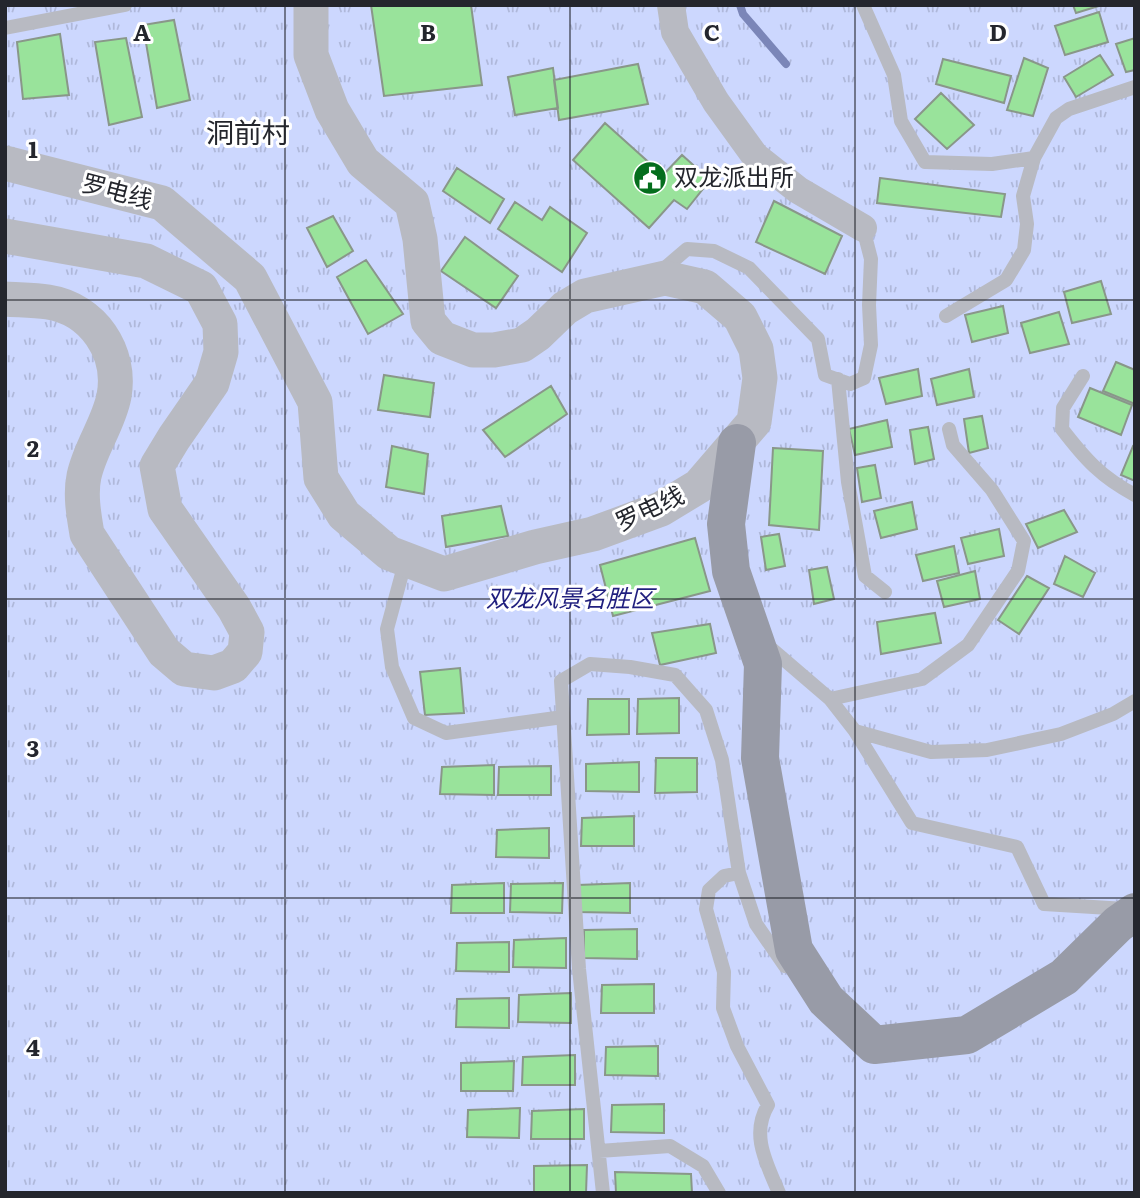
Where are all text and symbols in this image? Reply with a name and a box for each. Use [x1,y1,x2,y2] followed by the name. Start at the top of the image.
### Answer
[133,14,151,48] text: A
[420,14,436,48] text: B
[704,14,720,48] text: C
[989,14,1007,48] text: D
[206,110,290,152] district label: 洞前村
[28,131,38,165] text: 1
[674,158,794,193] place label: 双龙派出所
[631,159,669,197] public building icon: 双龙派出所
[78,163,157,216] street label: 罗电线
[27,430,39,464] text: 2
[609,476,689,538] street label: 罗电线
[486,579,657,614] park label: 双龙风景名胜区
[27,730,39,764] text: 3
[26,1029,40,1063] text: 4

